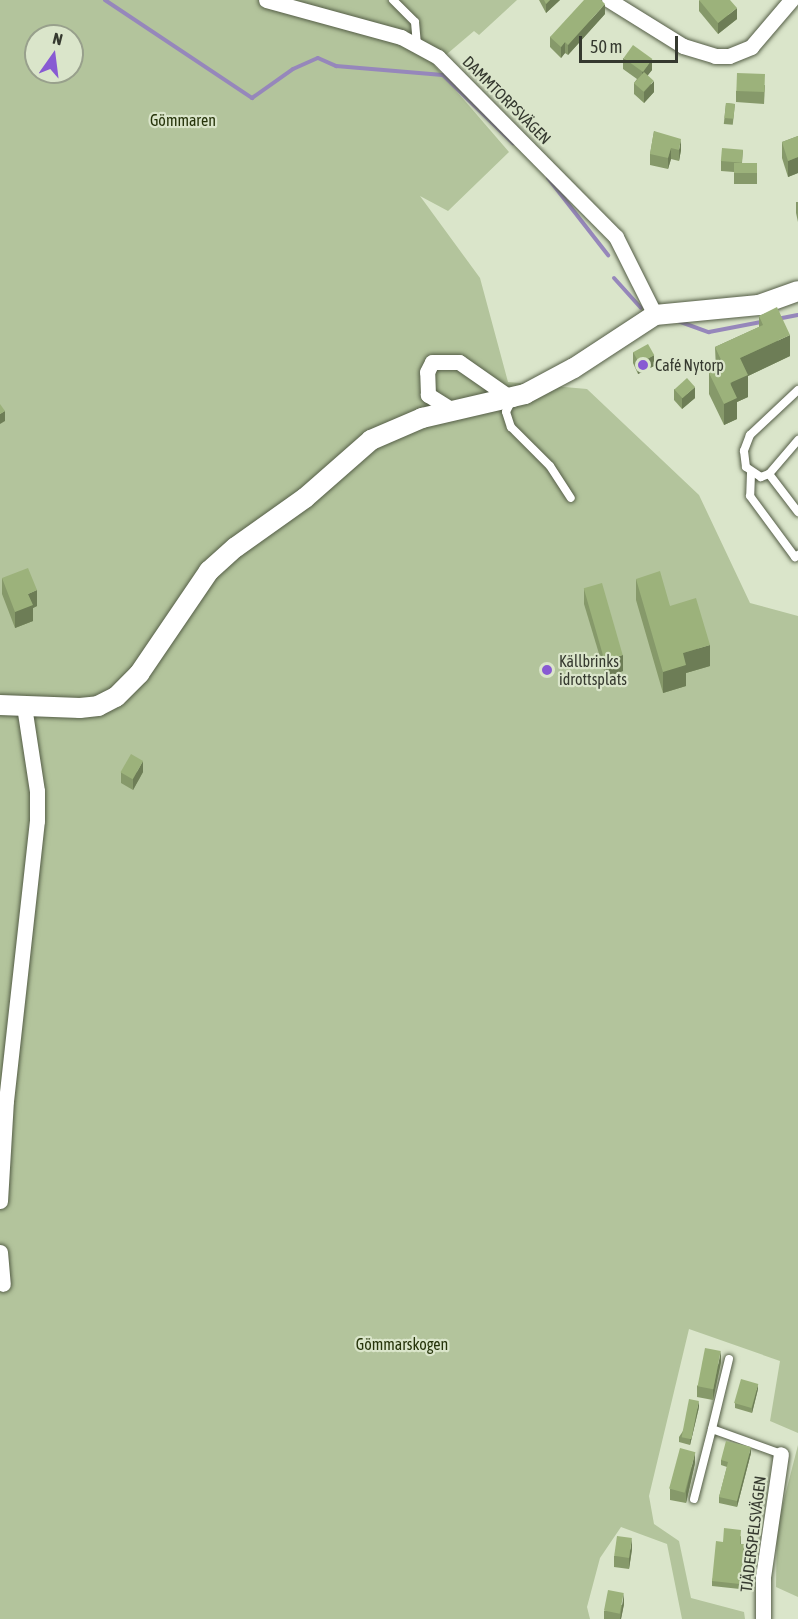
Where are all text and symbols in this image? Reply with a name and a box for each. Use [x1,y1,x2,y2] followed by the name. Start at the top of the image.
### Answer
[24,24,84,84] north arrow
[582,24,681,62] scale bar
[51,29,65,48] text: N
[590,36,622,57] text: 50 m
[459,52,555,148] street label: DAMMTORPSVÄGEN
[150,110,216,130] park label: Gömmaren
[655,355,724,375] place label: Café Nytorp
[636,358,650,372] marker: Café Nytorp
[559,651,627,689] place label: Källbrinks idrottsplats
[540,663,554,677] marker: Källbrinks idrottsplats
[356,1334,448,1354] park label: Gömmarskogen
[736,1475,770,1593] street label: TJÄDERSPELSVÄGEN

